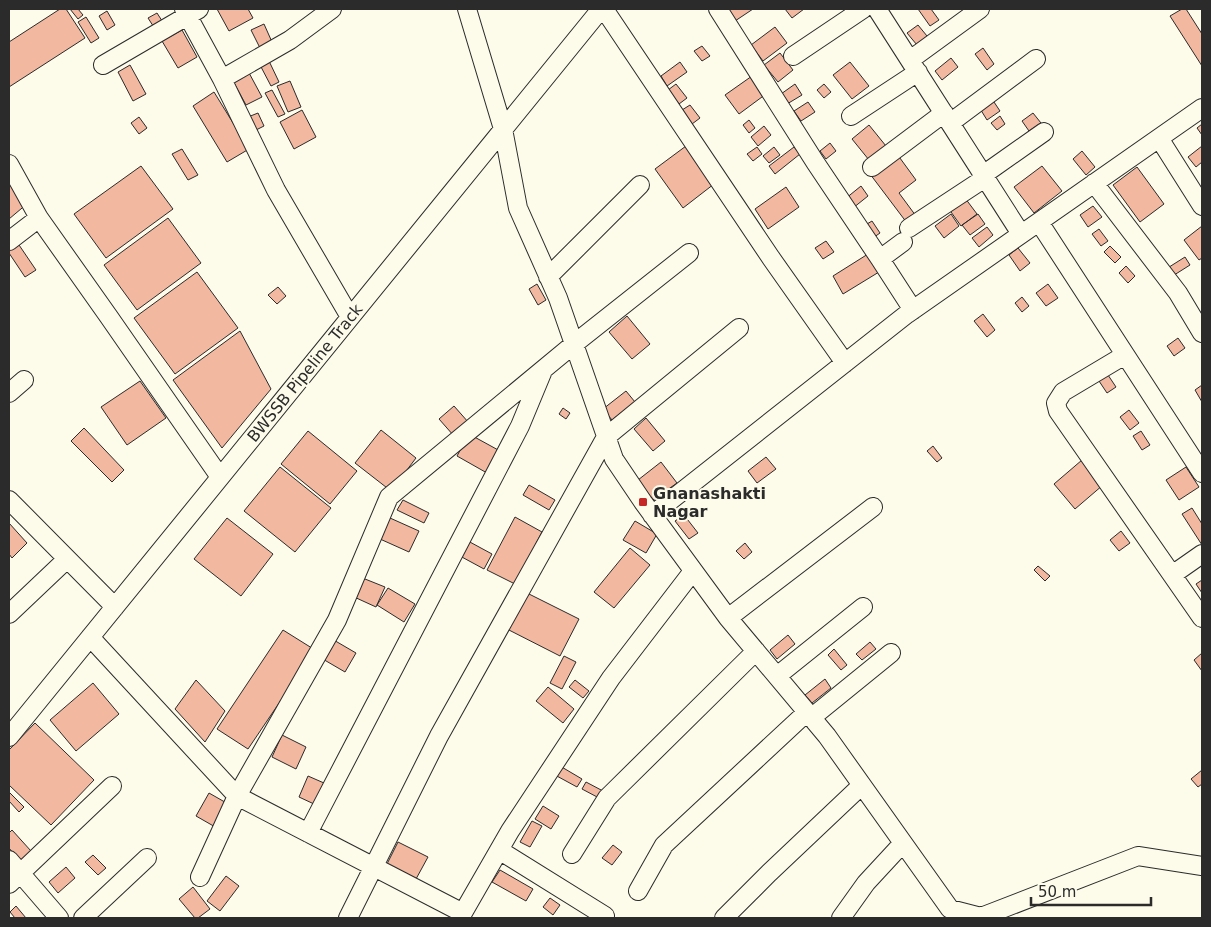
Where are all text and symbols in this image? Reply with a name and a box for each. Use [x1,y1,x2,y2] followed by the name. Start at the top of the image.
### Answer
[243,300,367,446] street label: BWSSB Pipeline Track
[653,484,766,521] place label: Gnanashakti Nagar
[637,496,649,508] marker: Gnanashakti Nagar
[1031,874,1151,906] scale bar
[1038,883,1076,901] text: 50 m

